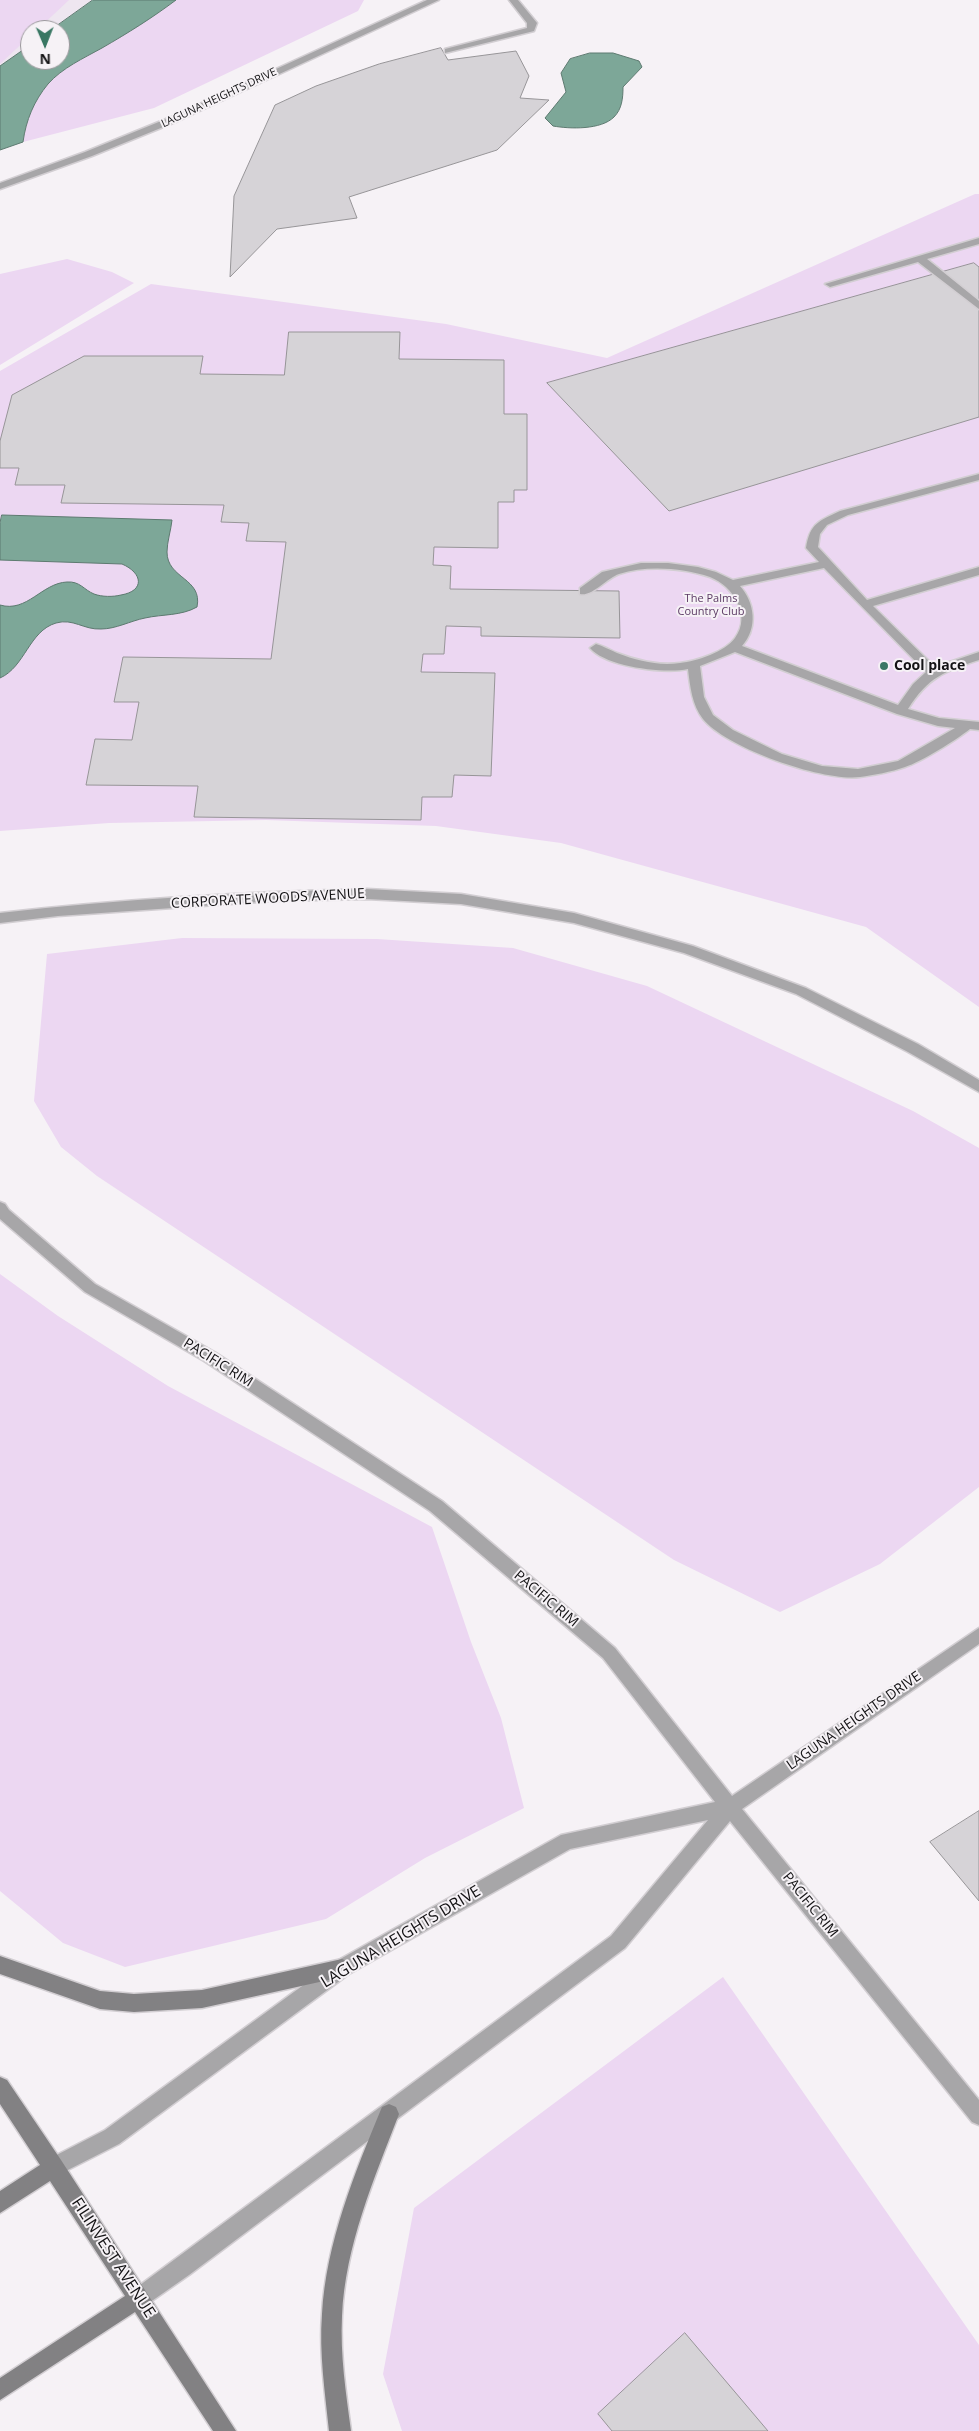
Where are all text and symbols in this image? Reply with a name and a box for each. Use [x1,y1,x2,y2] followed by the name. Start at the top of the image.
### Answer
[20,20,70,70] north arrow
[39,50,51,69] text: N
[159,65,279,131] street label: LAGUNA HEIGHTS DRIVE
[677,592,745,618] park label: The Palms Country Club
[894,658,965,674] place label: Cool place
[878,660,890,672] marker: Cool place
[171,886,365,912] street label: CORPORATE WOODS AVENUE
[180,1335,256,1391] street label: PACIFIC RIM
[510,1567,582,1631] street label: PACIFIC RIM
[784,1668,924,1774] street label: LAGUNA HEIGHTS DRIVE
[779,1869,841,1941] street label: PACIFIC RIM
[318,1882,484,1992] street label: LAGUNA HEIGHTS DRIVE
[67,2195,159,2321] street label: FILINVEST AVENUE

